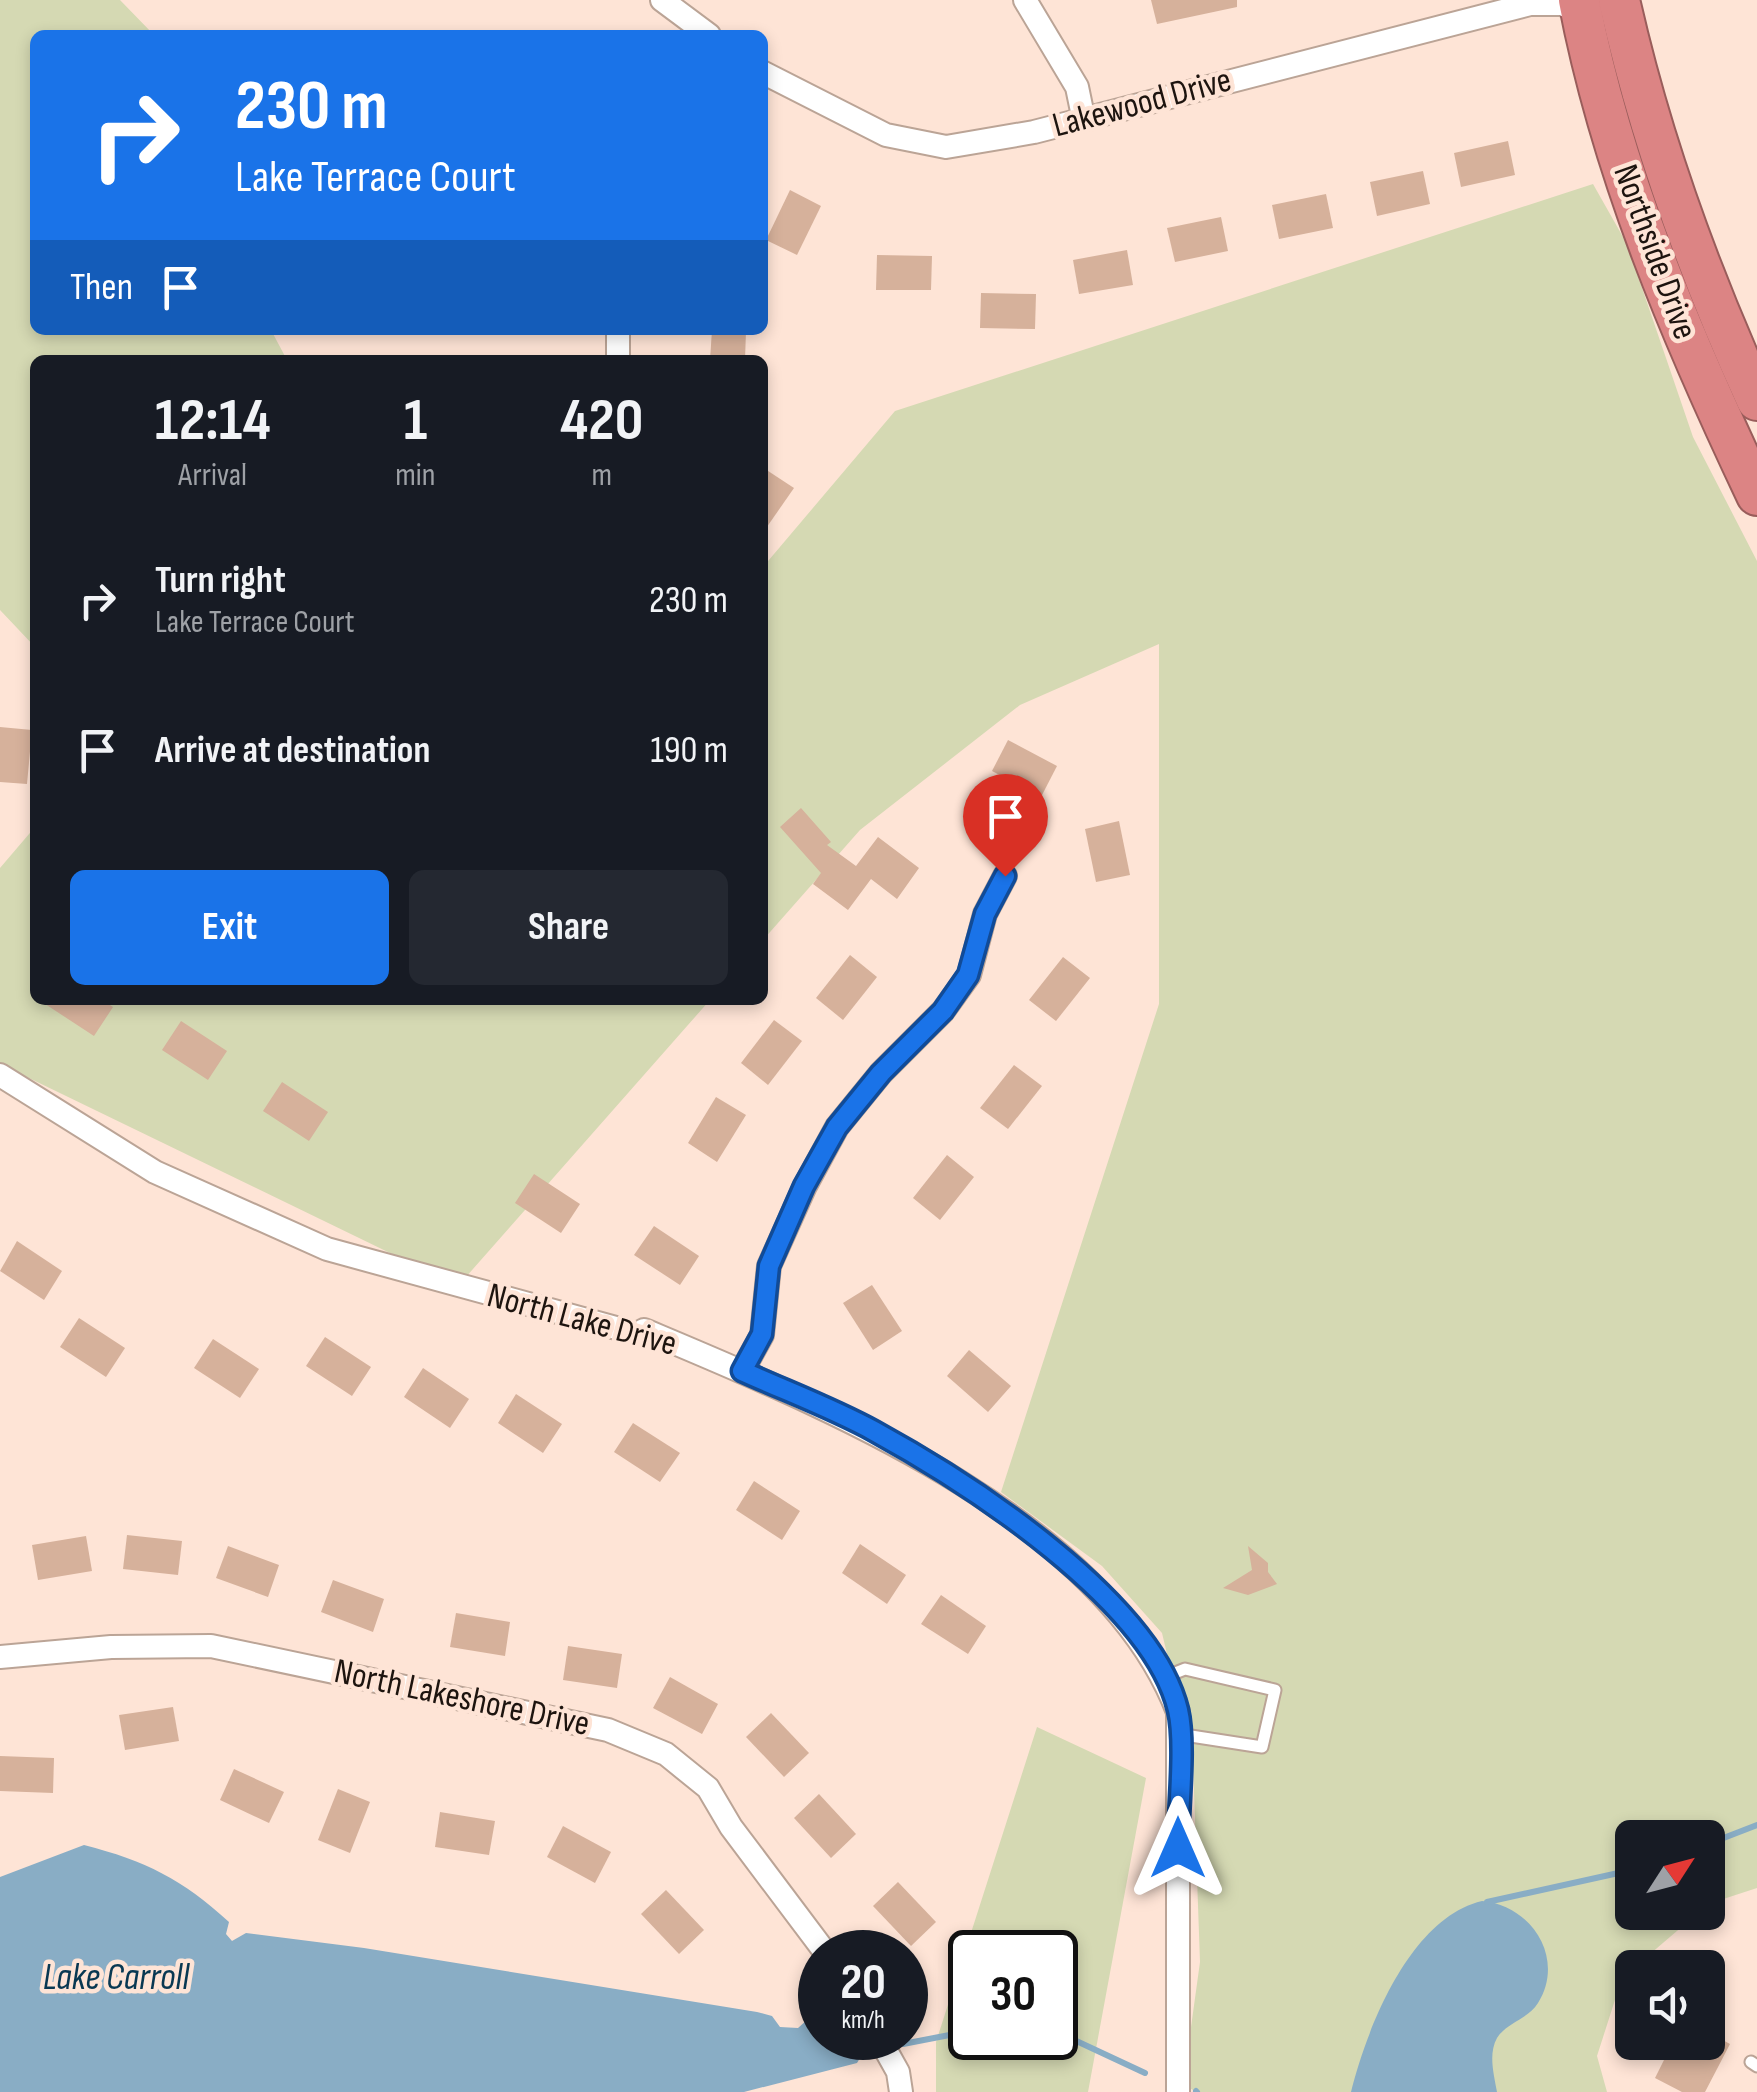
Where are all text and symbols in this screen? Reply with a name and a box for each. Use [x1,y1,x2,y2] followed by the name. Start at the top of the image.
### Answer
[1048,59,1236,147] street label: Lakewood Drive
[235,65,388,149] text: 230 m
[70,70,200,200] icon: right
[235,150,516,205] text: Lake Terrace Court
[1604,159,1706,345] street label: Northside Drive
[153,260,208,315] icon: arrive
[70,265,133,310] text: Then
[155,385,271,457] text: 12:14
[404,385,427,457] text: 1
[560,385,643,457] text: 420
[178,456,247,495] text: Arrival
[395,456,436,495] text: min
[591,456,612,495] text: m
[155,558,286,603] text: Turn right
[70,573,125,628] icon: right
[649,578,728,623] text: 230 m
[155,603,355,642] text: Lake Terrace Court
[70,723,125,778] icon: arrive
[155,728,430,773] text: Arrive at destination
[650,728,728,773] text: 190 m
[963,774,1048,877] pin
[978,789,1033,844] icon: arrive
[70,870,389,985] button: Exit
[409,870,728,985] button: Share
[483,1274,681,1366] street label: North Lake Drive
[331,1650,593,1746] street label: North Lakeshore Drive
[1126,1796,1230,1900] position arrow
[1615,1820,1725,1930] north arrow
[1615,1820,1725,2060] map controls
[948,1930,1078,2060] speed limit sign: 30
[1615,1950,1725,2060] button: sound
[840,1953,886,2013] text: 20
[43,1955,190,2000] water label: Lake Carroll
[841,2005,885,2036] text: km/h

